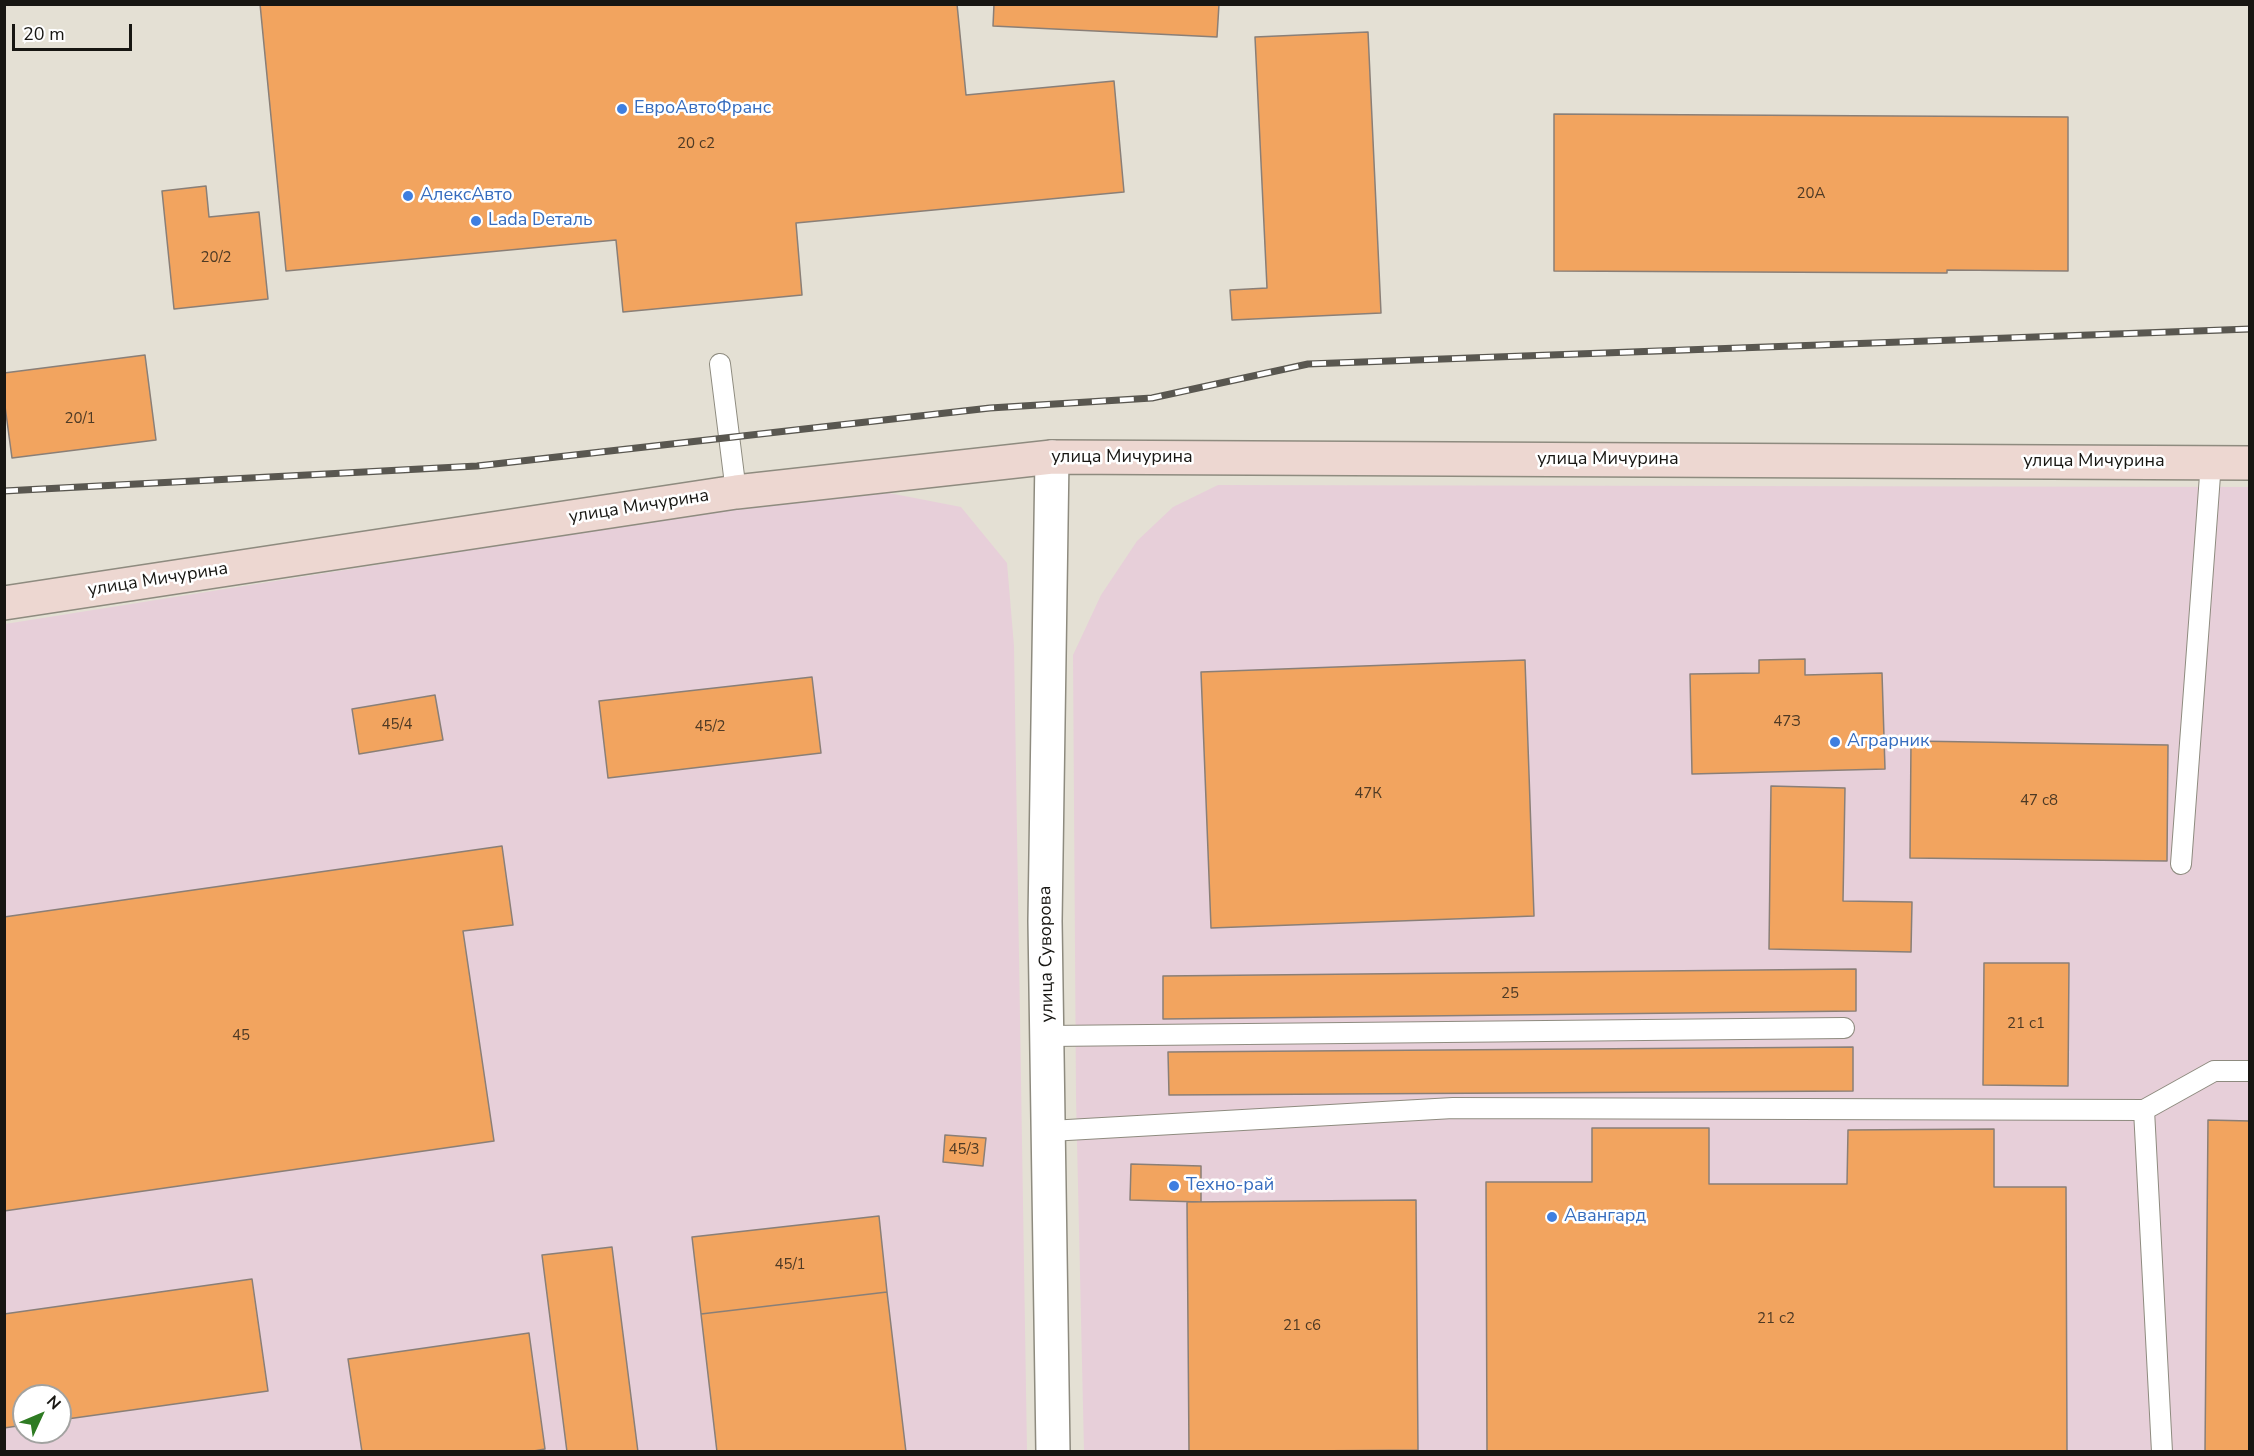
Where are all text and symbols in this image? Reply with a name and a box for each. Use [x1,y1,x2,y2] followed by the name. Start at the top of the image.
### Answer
[15,12,135,50] scale bar
[23,22,65,46] text: 20 m
[634,98,771,120] place label: ЕвроАвтоФранс
[615,102,629,116] marker: ЕвроАвтоФранс
[677,135,715,153] house number: 20 с2
[420,185,512,207] place label: АлексАвто
[1797,185,1825,203] house number: 20А
[401,189,415,203] marker: АлексАвто
[488,210,593,232] place label: Lada Dеталь
[469,214,483,228] marker: Lada Dеталь
[200,249,232,267] house number: 20/2
[64,410,96,428] house number: 20/1
[1051,447,1193,469] street label: улица Мичурина
[1537,449,1679,471] street label: улица Мичурина
[2023,451,2165,473] street label: улица Мичурина
[567,485,711,529] street label: улица Мичурина
[86,558,230,602] street label: улица Мичурина
[1773,713,1801,731] house number: 47З
[381,716,413,734] house number: 45/4
[694,718,726,736] house number: 45/2
[1847,731,1930,753] place label: Аграрник
[1828,735,1842,749] marker: Аграрник
[1354,785,1382,803] house number: 47К
[2020,792,2058,810] house number: 47 с8
[1035,886,1059,1022] street label: улица Суворова
[1501,985,1519,1003] house number: 25
[2007,1015,2045,1033] house number: 21 с1
[232,1027,250,1045] house number: 45
[948,1141,980,1159] house number: 45/3
[1186,1175,1274,1197] place label: Техно-рай
[1167,1179,1181,1193] marker: Техно-рай
[1564,1206,1646,1228] place label: Авангард
[1545,1210,1559,1224] marker: Авангард
[774,1256,806,1274] house number: 45/1
[1757,1310,1795,1328] house number: 21 с2
[1283,1317,1321,1335] house number: 21 с6
[12,1384,72,1444] north arrow
[41,1391,66,1415] text: N

